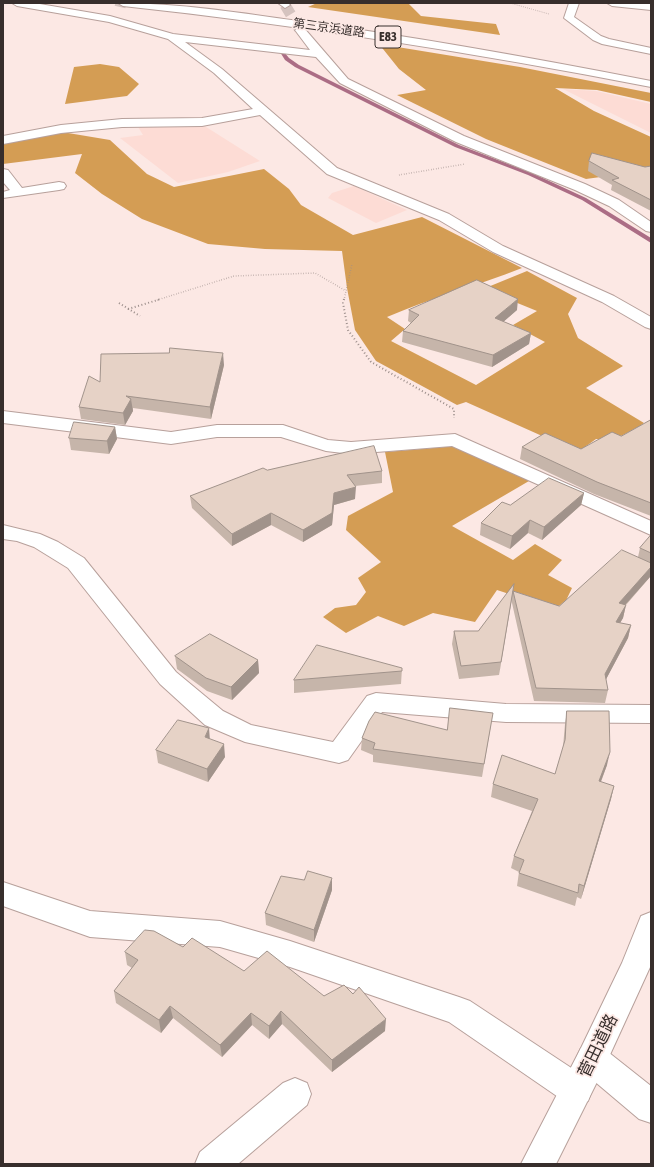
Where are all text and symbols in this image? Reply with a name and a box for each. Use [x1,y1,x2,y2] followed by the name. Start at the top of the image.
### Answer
[292,16,366,40] street label: 第三京浜道路
[375,26,401,48] road number: E83
[574,1011,622,1081] street label: 菅田道路

